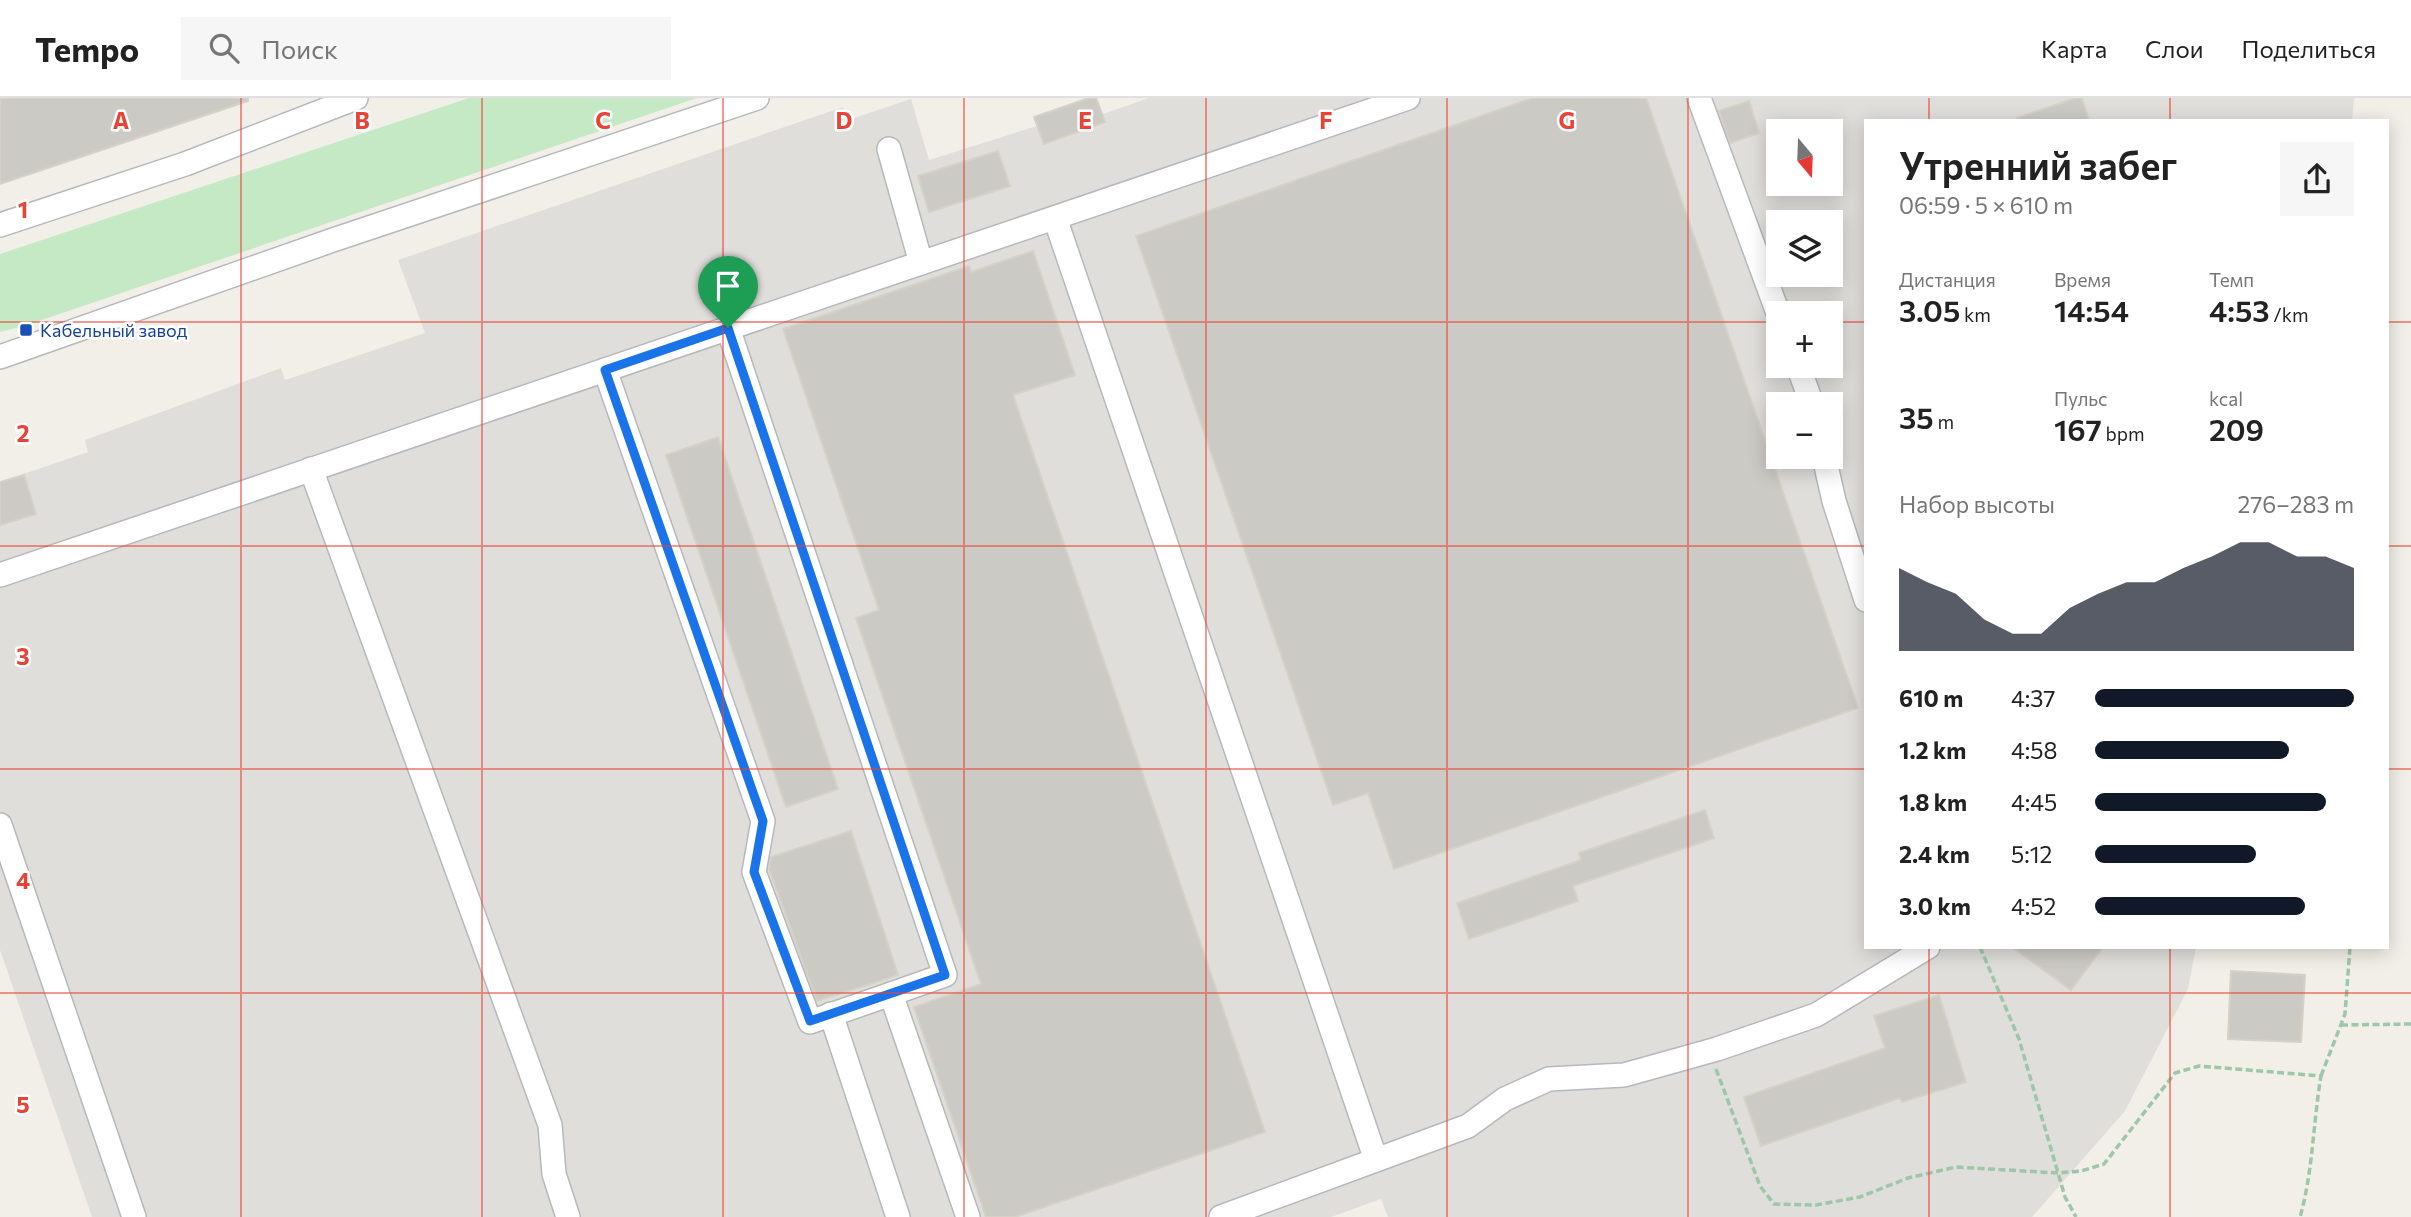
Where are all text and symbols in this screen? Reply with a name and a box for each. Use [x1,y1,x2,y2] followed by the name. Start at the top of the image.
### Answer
[181,17,671,80] search box
[35,28,139,69] text: Tempo
[205,29,243,67] icon: search
[261,33,338,64] text: Поиск
[2041,34,2107,63] text: Карта
[2145,34,2203,63] text: Слои
[2241,34,2376,63] text: Поделиться
[113,106,130,134] text: A
[354,106,370,134] text: B
[595,106,611,134] text: C
[836,106,853,134] text: D
[1078,106,1092,134] text: E
[1319,106,1333,134] text: F
[1559,106,1575,134] text: G
[1766,119,1843,196] north arrow
[1766,119,1843,469] map controls
[1899,141,2177,188] text: Утренний забег
[2280,142,2354,216] button: share
[1899,191,2073,219] text: 06:59 · 5 × 610 m
[18,195,28,223] text: 1
[1766,210,1843,287] button: layers
[698,256,758,328] pin
[709,267,747,305] icon: arrive
[1899,268,1996,291] text: Дистанция
[2054,268,2111,291] text: Время
[2209,268,2254,291] text: Темп
[1899,291,1960,328] text: 3.05
[2054,291,2129,328] text: 14:54
[2209,291,2270,328] text: 4:53
[1766,301,1843,378] button: +
[1960,303,1991,326] text: km
[2270,303,2309,326] text: /km
[40,319,188,341] place label: Кабельный завод
[18,322,34,338] marker: Кабельный завод
[2054,387,2108,410] text: Пульс
[2209,387,2243,410] text: kcal
[1766,392,1843,469] button: −
[1899,398,1934,435] text: 35
[1934,410,1954,433] text: m
[2054,410,2102,447] text: 167
[2209,410,2264,447] text: 209
[16,419,30,447] text: 2
[2102,422,2145,445] text: bpm
[1899,490,2055,518] text: Набор высоты
[2238,490,2354,518] text: 276–283 m
[16,642,30,670] text: 3
[1899,684,1963,712] text: 610 m
[2011,684,2055,712] text: 4:37
[1899,736,1966,764] text: 1.2 km
[2011,736,2057,764] text: 4:58
[1899,788,1967,816] text: 1.8 km
[2011,788,2057,816] text: 4:45
[1899,840,1970,868] text: 2.4 km
[2011,840,2052,868] text: 5:12
[16,866,30,894] text: 4
[1899,892,1971,920] text: 3.0 km
[2011,892,2056,920] text: 4:52
[16,1090,30,1118] text: 5

